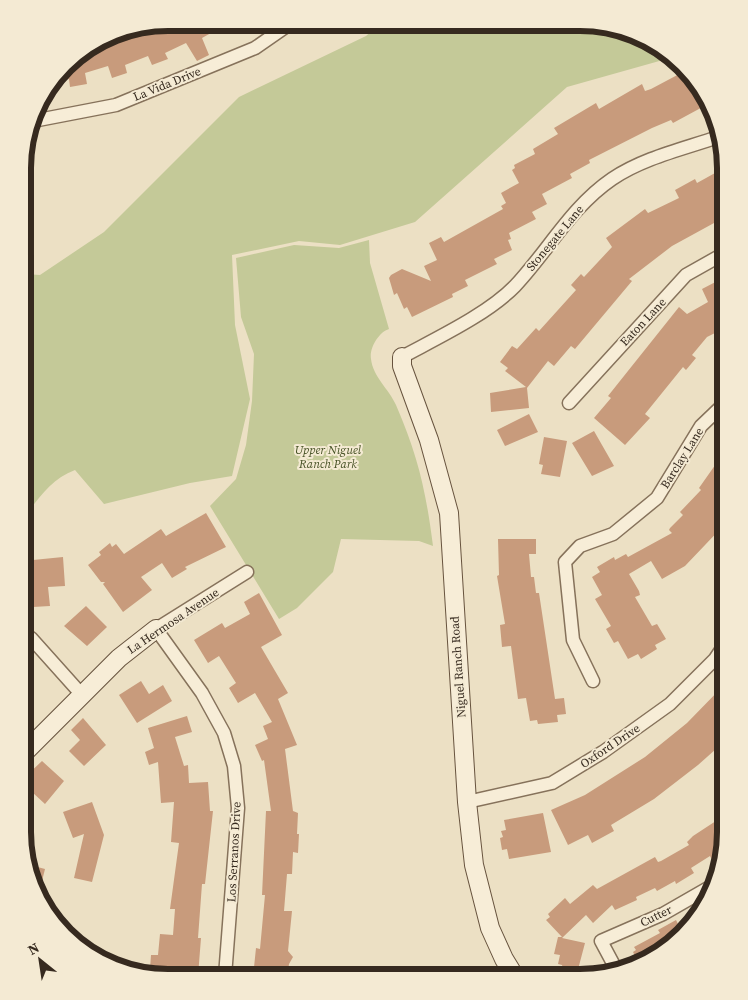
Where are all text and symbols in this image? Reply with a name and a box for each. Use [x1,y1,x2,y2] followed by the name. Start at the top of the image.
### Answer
[131,63,203,105] street label: La Vida Drive
[523,202,587,274] street label: Stonegate Lane
[617,294,669,350] street label: Eaton Lane
[657,424,707,492] street label: Barclay Lane
[295,442,362,472] park label: Upper Niguel Ranch Park
[124,584,222,658] street label: La Hermosa Avenue
[446,615,470,718] street label: Niguel Ranch Road
[577,720,643,772] street label: Oxford Drive
[223,801,245,903] street label: Los Serranos Drive
[637,901,675,931] street label: Cutter
[15,935,65,985] north arrow
[24,938,43,960] text: N

